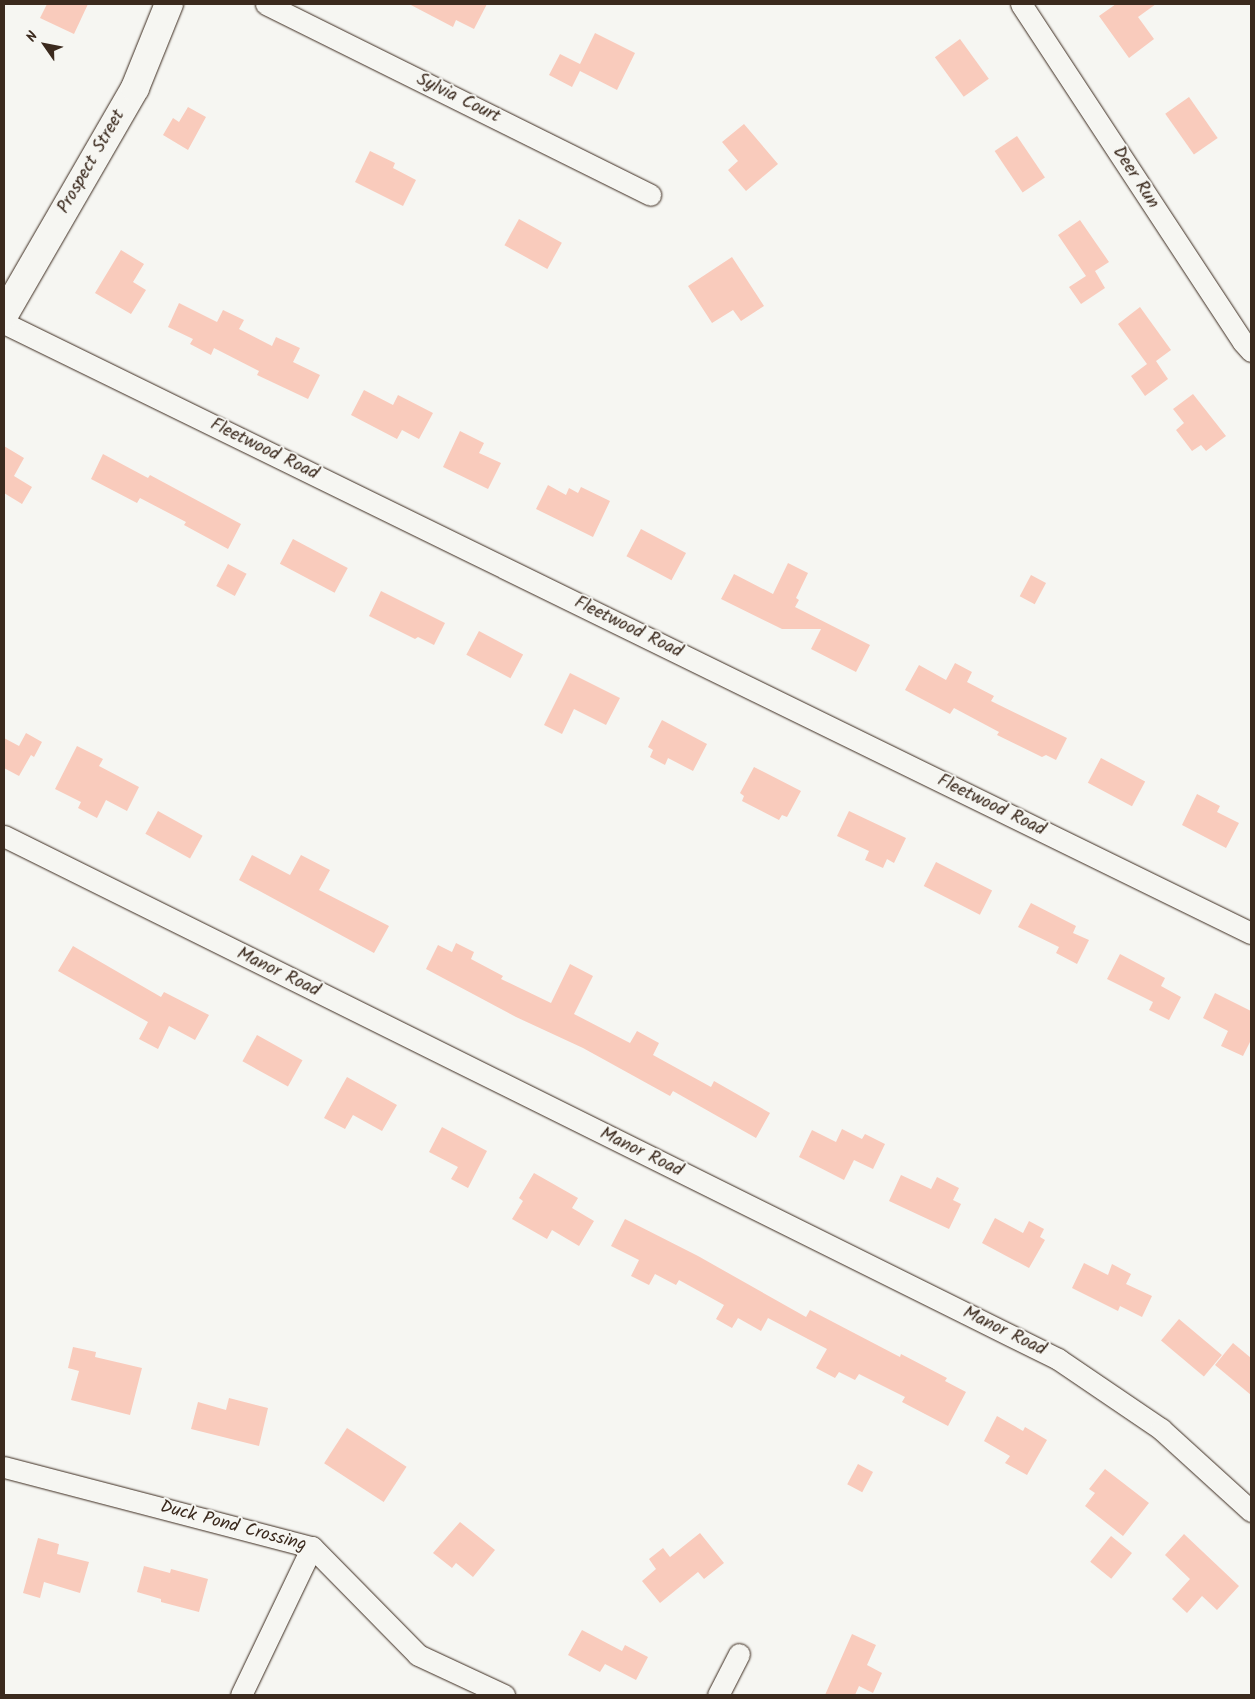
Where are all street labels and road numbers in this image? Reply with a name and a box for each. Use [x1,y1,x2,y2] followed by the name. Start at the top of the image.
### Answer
[413,69,503,129] street label: Sylvia Court
[54,106,130,218] street label: Prospect Street
[1107,143,1163,213] street label: Deer Run
[206,414,322,486] street label: Fleetwood Road
[570,592,686,664] street label: Fleetwood Road
[933,770,1049,842] street label: Fleetwood Road
[233,944,323,1002] street label: Manor Road
[596,1124,686,1182] street label: Manor Road
[959,1303,1049,1361] street label: Manor Road
[158,1497,308,1557] street label: Duck Pond Crossing

